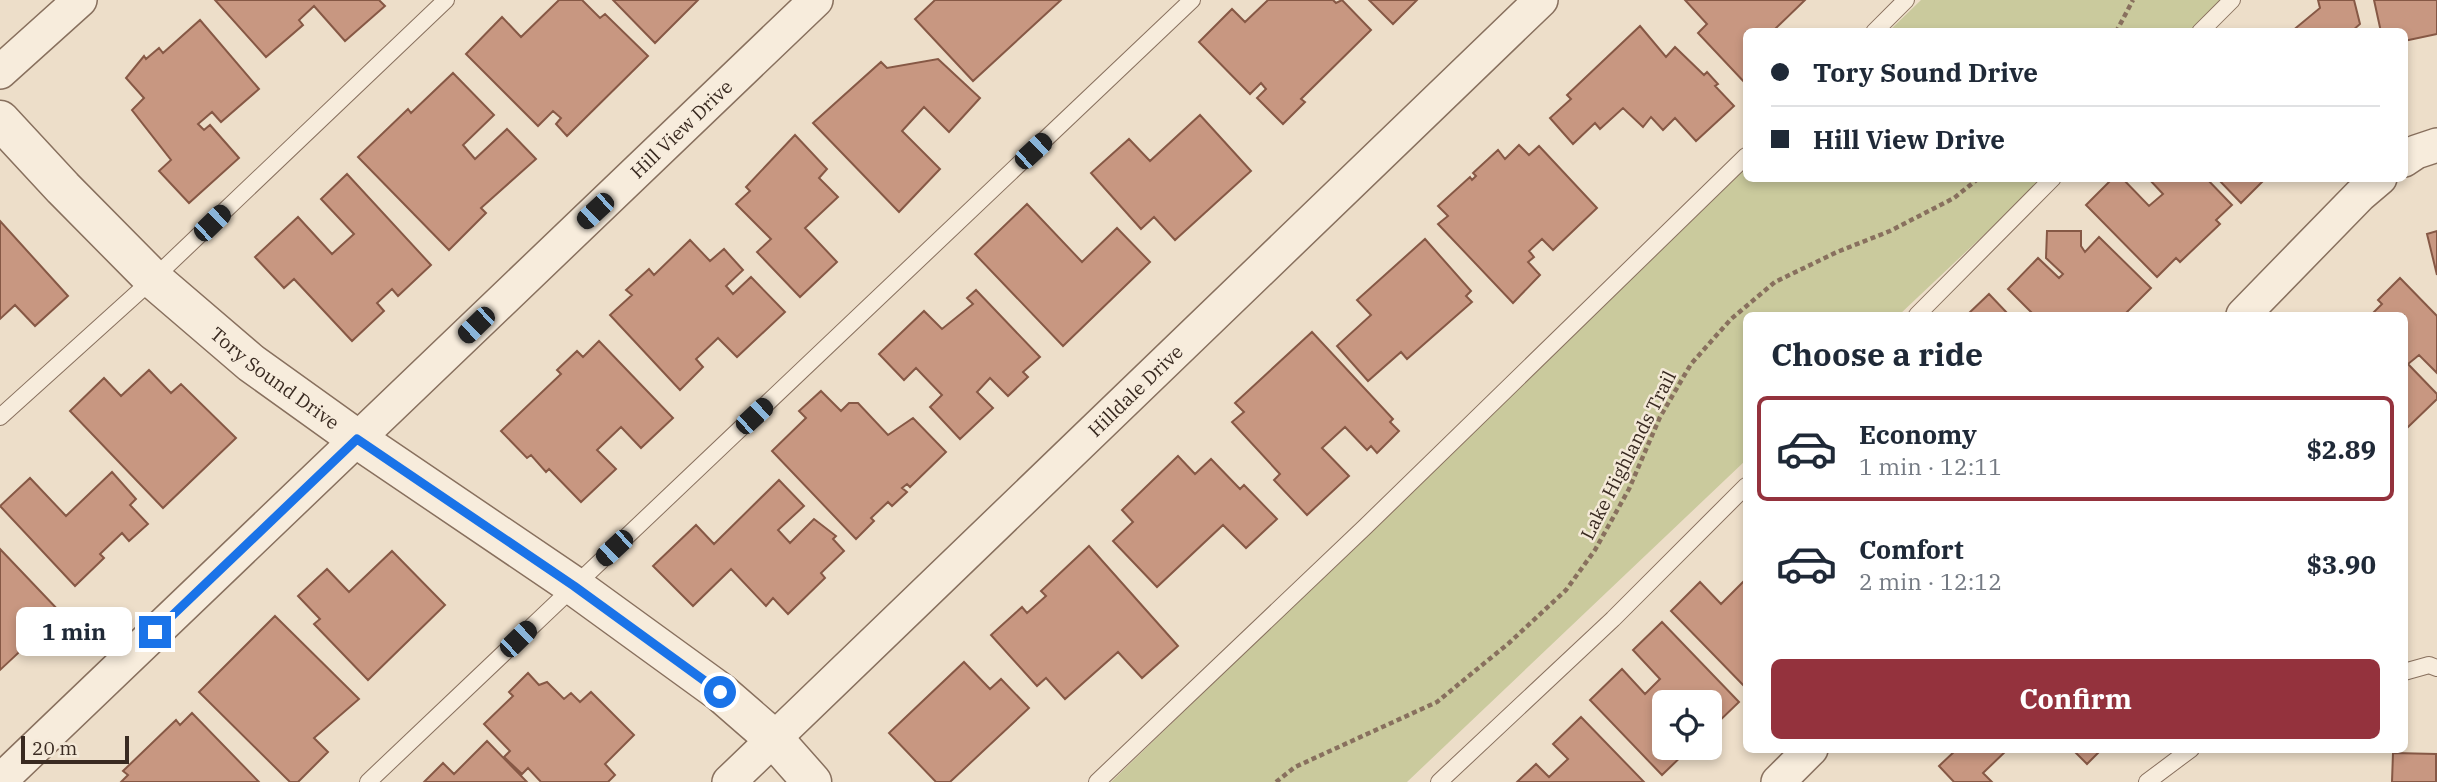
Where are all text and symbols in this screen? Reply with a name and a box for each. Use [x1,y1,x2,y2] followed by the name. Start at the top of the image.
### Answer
[1813,55,2038,89] text: Tory Sound Drive
[625,75,737,183] street label: Hill View Drive
[1813,122,2005,156] text: Hill View Drive
[1011,129,1056,173] car
[573,189,618,233] car
[190,201,235,245] car
[454,303,499,347] car
[206,322,344,435] street label: Tory Sound Drive
[1771,333,1983,375] text: Choose a ride
[1083,340,1188,442] street label: Hilldale Drive
[1575,366,1681,543] street label: Lake Highlands Trail
[732,394,777,438] car
[1775,417,1838,480] icon: car
[1859,417,1977,451] text: Economy
[2306,432,2376,466] text: $2.89
[1859,451,2002,481] text: 1 min · 12:11
[592,526,637,570] car
[1775,532,1838,595] icon: car
[1859,532,1964,566] text: Comfort
[2306,547,2376,581] text: $3.90
[1859,566,2002,596] text: 2 min · 12:12
[15,608,130,656] callout: 1 min
[42,616,106,646] text: 1 min
[139,616,171,648] route end
[496,617,541,661] car
[1771,659,2380,739] button: Confirm
[704,676,736,708] route start
[1652,690,1722,760] map controls
[1652,690,1722,760] button: locate
[21,733,130,765] scale bar
[32,736,77,760] text: 20 m

